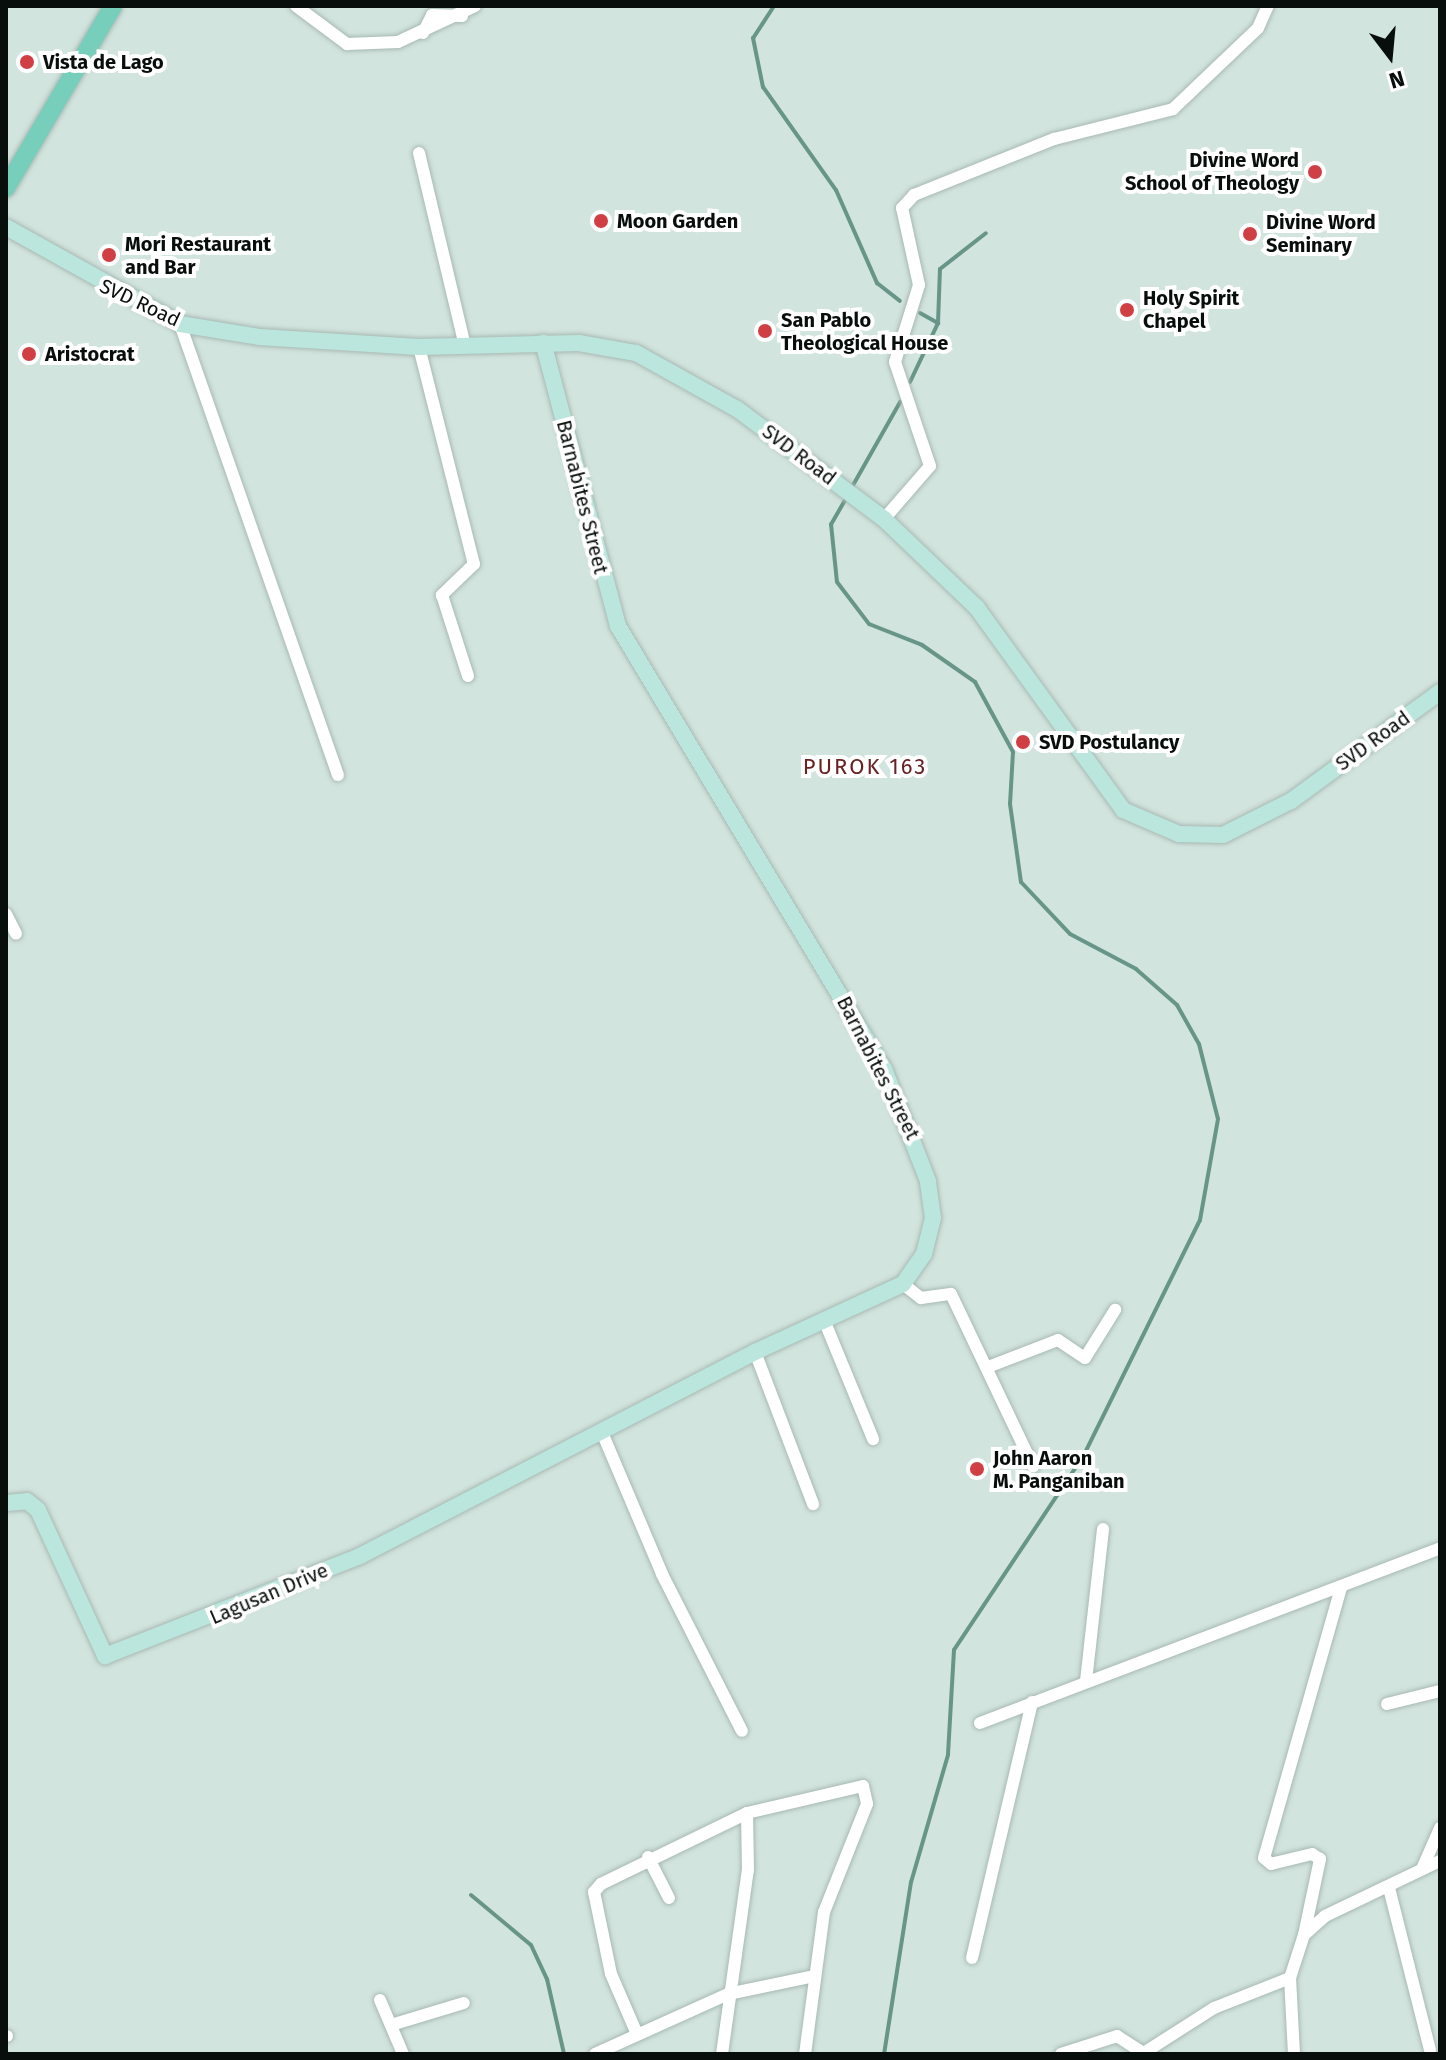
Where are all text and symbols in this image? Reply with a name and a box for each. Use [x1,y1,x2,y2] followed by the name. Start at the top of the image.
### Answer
[1350,16,1430,96] north arrow
[43,50,164,74] place label: Vista de Lago
[18,53,36,71] marker: Vista de Lago
[1386,65,1407,95] text: N
[1125,148,1299,195] place label: Divine Word School of Theology
[1306,163,1324,181] marker: Divine Word School of Theology
[617,209,738,233] place label: Moon Garden
[1266,210,1376,257] place label: Divine Word Seminary
[592,212,610,230] marker: Moon Garden
[1241,225,1259,243] marker: Divine Word Seminary
[125,232,271,279] place label: Mori Restaurant and Bar
[100,246,118,264] marker: Mori Restaurant and Bar
[96,274,184,332] street label: SVD Road
[1143,286,1239,333] place label: Holy Spirit Chapel
[1118,301,1136,319] marker: Holy Spirit Chapel
[781,308,948,355] place label: San Pablo Theological House
[756,322,774,340] marker: San Pablo Theological House
[45,342,135,366] place label: Aristocrat
[20,345,38,363] marker: Aristocrat
[551,418,613,576] street label: Barnabites Street
[757,420,841,490] street label: SVD Road
[1331,706,1415,776] street label: SVD Road
[1039,730,1179,754] place label: SVD Postulancy
[1014,733,1032,751] marker: SVD Postulancy
[803,754,927,780] district label: PUROK 163
[832,992,924,1144] street label: Barnabites Street
[993,1446,1125,1493] place label: John Aaron M. Panganiban
[968,1460,986,1478] marker: John Aaron M. Panganiban
[206,1558,332,1630] street label: Lagusan Drive

